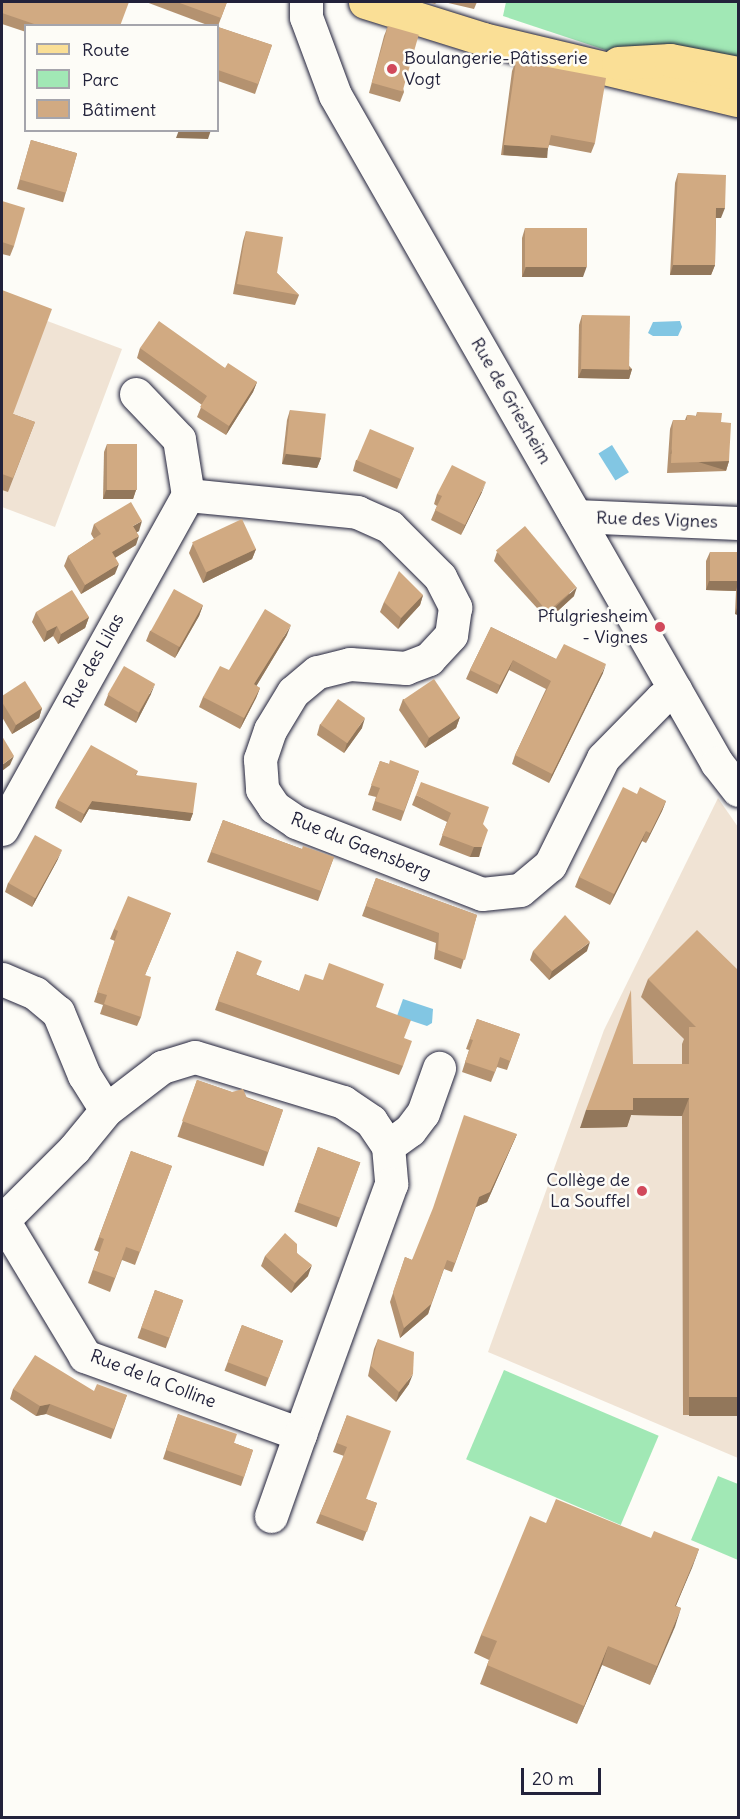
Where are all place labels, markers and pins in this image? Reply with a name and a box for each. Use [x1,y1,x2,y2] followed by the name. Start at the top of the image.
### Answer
[404,48,588,90] place label: Boulangerie-Pâtisserie Vogt
[385,62,399,76] marker: Boulangerie-Pâtisserie Vogt
[538,606,648,648] place label: Pfulgriesheim - Vignes
[653,620,667,634] marker: Pfulgriesheim - Vignes
[546,1170,630,1212] place label: Collège de La Souffel
[635,1184,649,1198] marker: Collège de La Souffel

